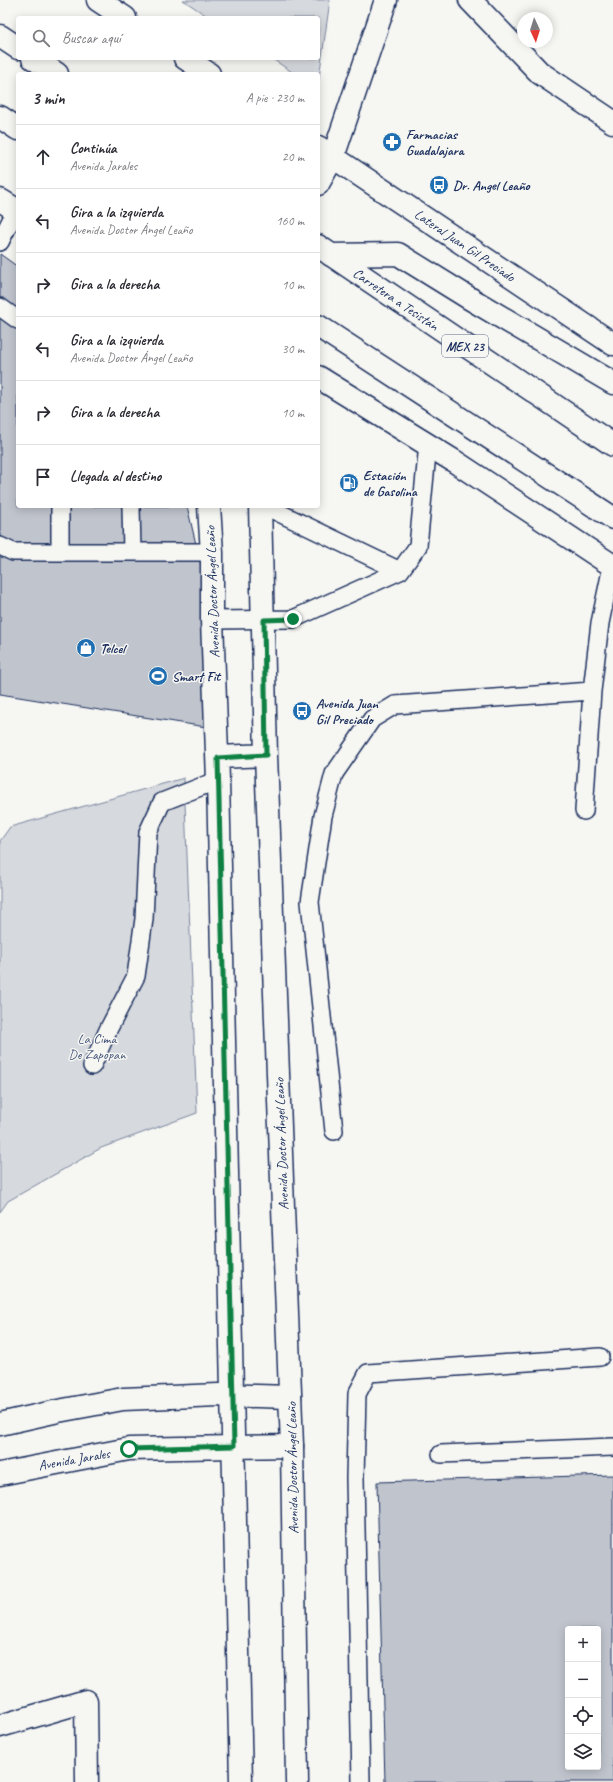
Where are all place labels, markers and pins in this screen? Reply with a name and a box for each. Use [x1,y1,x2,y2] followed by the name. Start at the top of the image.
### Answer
[406,126,465,159] place label: Farmacias Guadalajara
[381,131,403,153] pharmacy icon: Farmacias Guadalajara
[428,174,450,196] bus stop icon: Dr. Angel Leaño
[453,177,530,194] place label: Dr. Angel Leaño
[363,467,418,500] place label: Estación de Gasolina
[338,472,360,494] fuel station icon: Estación de Gasolina
[75,637,97,659] shop icon: Telcel
[100,640,127,657] place label: Telcel
[147,665,169,687] sports icon: Smart Fit
[172,668,222,685] place label: Smart Fit
[316,695,378,728] place label: Avenida Juan Gil Preciado
[291,700,313,722] bus stop icon: Avenida Juan Gil Preciado

